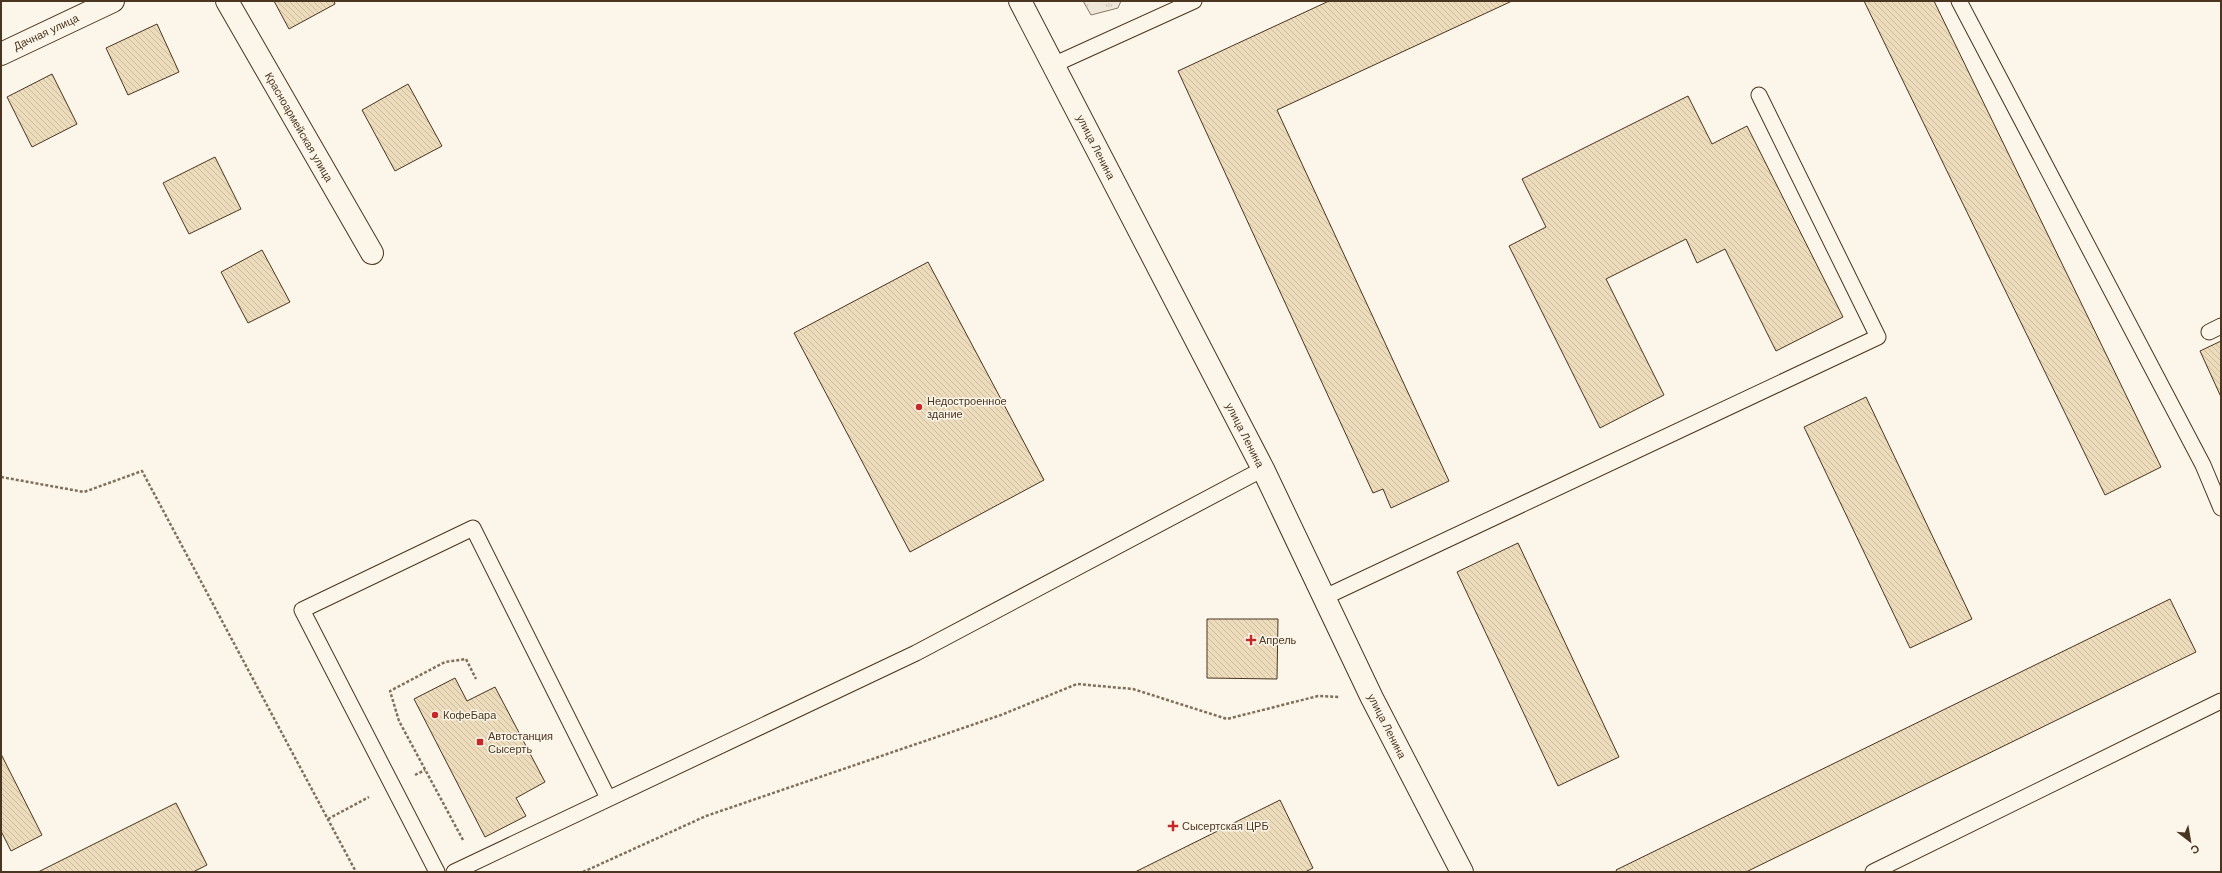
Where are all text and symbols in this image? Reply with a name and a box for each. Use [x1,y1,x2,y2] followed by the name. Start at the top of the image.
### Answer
[12,11,81,52] street label: Дачная улица
[263,70,336,185] street label: Красноармейская улица
[1075,113,1118,182] street label: улица Ленина
[927,395,1007,420] place label: Недостроенное здание
[1224,401,1267,470] street label: улица Ленина
[914,402,924,412] marker: Недостроенное здание
[1259,634,1297,646] place label: Апрель
[1246,635,1256,645] marker: Апрель
[1366,692,1409,761] street label: улица Ленина
[443,709,497,721] place label: КофеБара
[430,710,440,720] marker: КофеБара
[488,730,553,755] place label: Автостанция Сысерть
[475,737,485,747] marker: Автостанция Сысерть
[1167,820,1179,832] marker: Сысертская ЦРБ
[1182,820,1269,832] place label: Сысертская ЦРБ
[2170,821,2210,861] north arrow
[2189,842,2202,857] text: С

